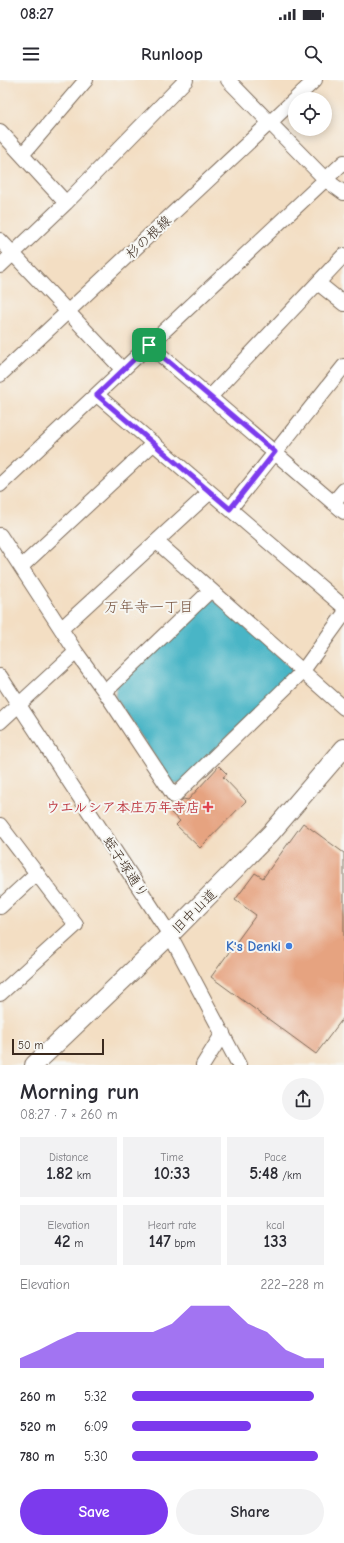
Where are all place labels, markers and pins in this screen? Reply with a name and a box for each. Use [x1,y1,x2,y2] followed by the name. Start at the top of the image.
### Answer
[132,328,166,362] pin
[46,799,200,816] place label: ウエルシア本庄万年寺店
[203,802,213,812] marker: ウエルシア本庄万年寺店
[226,938,281,955] place label: K's Denki
[284,941,294,951] marker: K's Denki

